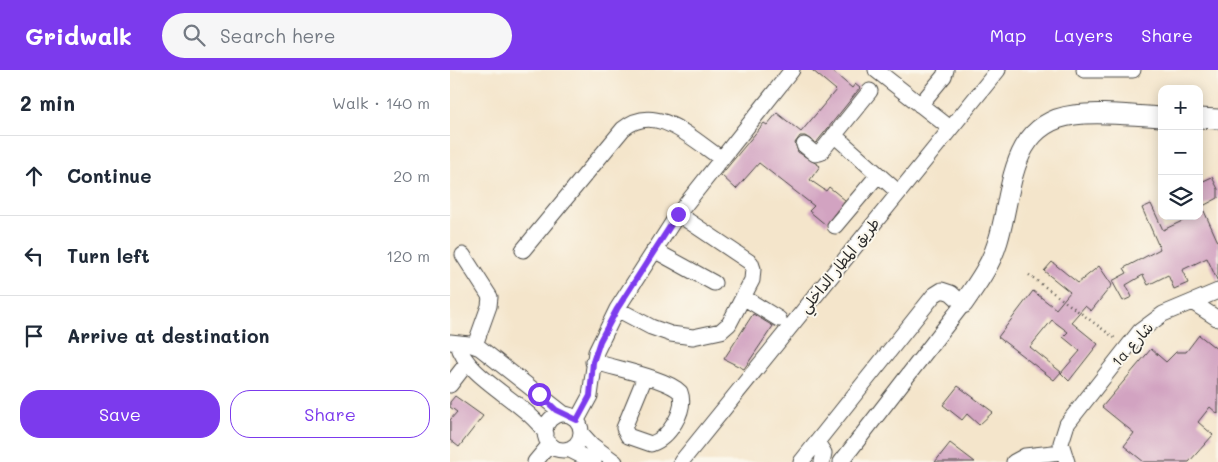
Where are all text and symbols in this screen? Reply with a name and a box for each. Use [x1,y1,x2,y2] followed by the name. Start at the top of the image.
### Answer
[162,13,512,58] search box
[25,20,132,51] text: Gridwalk
[180,21,208,49] icon: search
[220,23,336,48] text: Search here
[990,23,1026,47] text: Map
[1054,23,1113,47] text: Layers
[1141,23,1193,47] text: Share
[1158,85,1203,220] map controls
[1158,85,1203,130] button: +
[20,89,75,116] text: 2 min
[332,92,430,113] text: Walk · 140 m
[1158,130,1203,175] button: −
[20,162,48,190] icon: ahead
[67,163,152,188] text: Continue
[393,165,430,186] text: 20 m
[1158,175,1203,220] button: layers
[667,203,690,226] route end
[794,213,887,319] street label: طريق المطار الداخلي
[20,242,48,270] icon: left
[67,243,150,268] text: Turn left
[386,245,430,266] text: 120 m
[1107,317,1158,371] street label: 1a شارع
[20,322,48,350] icon: arrive
[67,323,270,348] text: Arrive at destination
[528,383,551,406] route start
[20,390,220,438] button: Save
[230,390,430,438] button: Share

